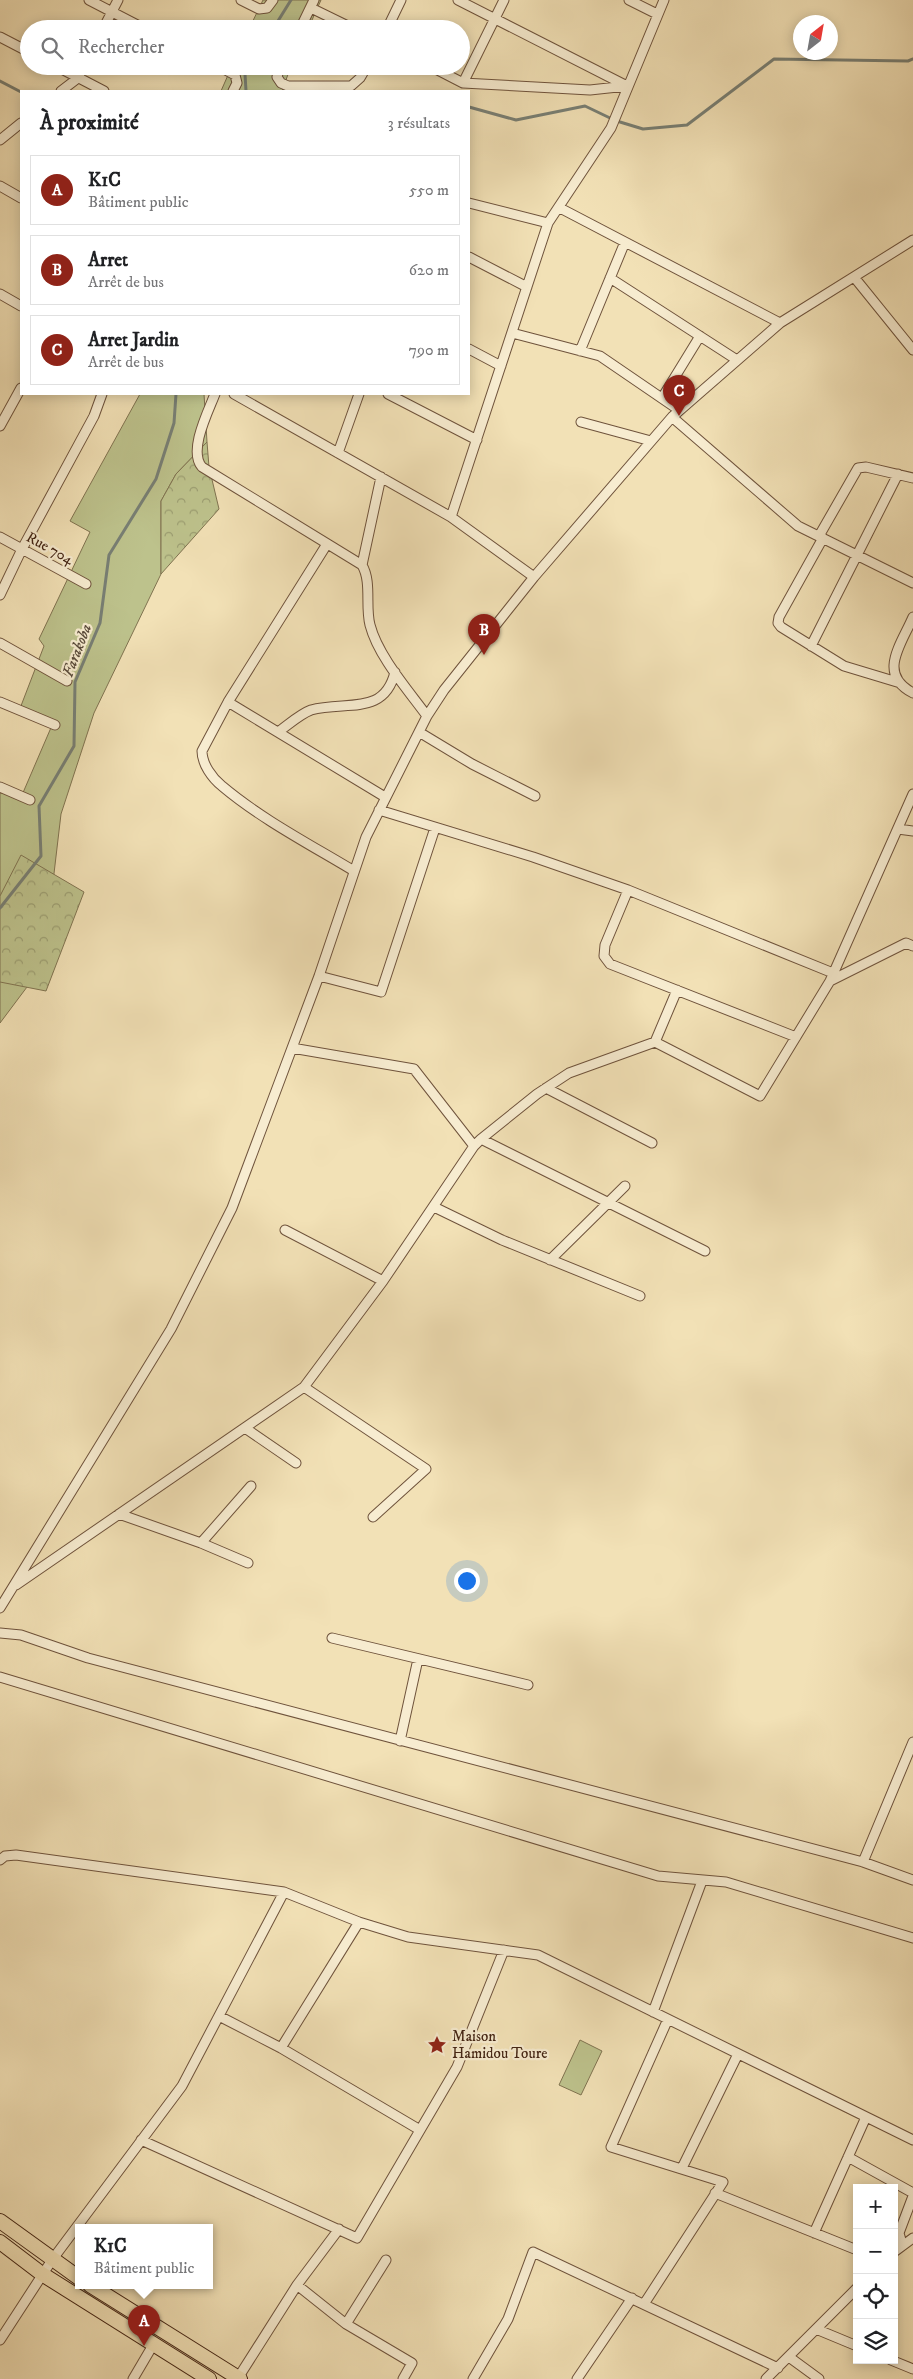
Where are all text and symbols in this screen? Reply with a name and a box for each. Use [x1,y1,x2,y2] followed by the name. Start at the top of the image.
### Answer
[793,15,838,60] north arrow
[20,20,470,75] search box
[38,34,66,62] icon: search
[78,36,164,59] text: Rechercher
[40,110,139,136] text: À proximité
[388,113,450,133] text: 3 résultats
[88,169,121,192] text: K1C
[52,180,62,200] text: A
[409,180,449,200] text: 550 m
[88,192,189,212] text: Bâtiment public
[88,249,128,272] text: Arret
[52,260,62,280] text: B
[409,260,449,280] text: 620 m
[88,272,164,292] text: Arrêt de bus
[88,329,179,352] text: Arret Jardin
[52,340,62,360] text: C
[409,340,449,360] text: 790 m
[88,352,164,372] text: Arrêt de bus
[663,375,695,416] pin: C
[23,528,77,569] street label: Rue 704
[468,614,500,655] pin: B
[58,621,96,680] water label: Farakoba
[454,1568,480,1594] your location
[452,2027,547,2063] place label: Maison Hamidou Toure
[426,2034,448,2056] place icon: Maison Hamidou Toure
[853,2184,898,2364] map controls
[853,2184,898,2229] button: +
[75,2224,213,2289] popup
[853,2229,898,2274] button: −
[94,2235,127,2258] text: K1C
[94,2258,194,2278] text: Bâtiment public
[853,2274,898,2319] button: locate
[128,2305,160,2346] pin: A
[853,2319,898,2364] button: layers

